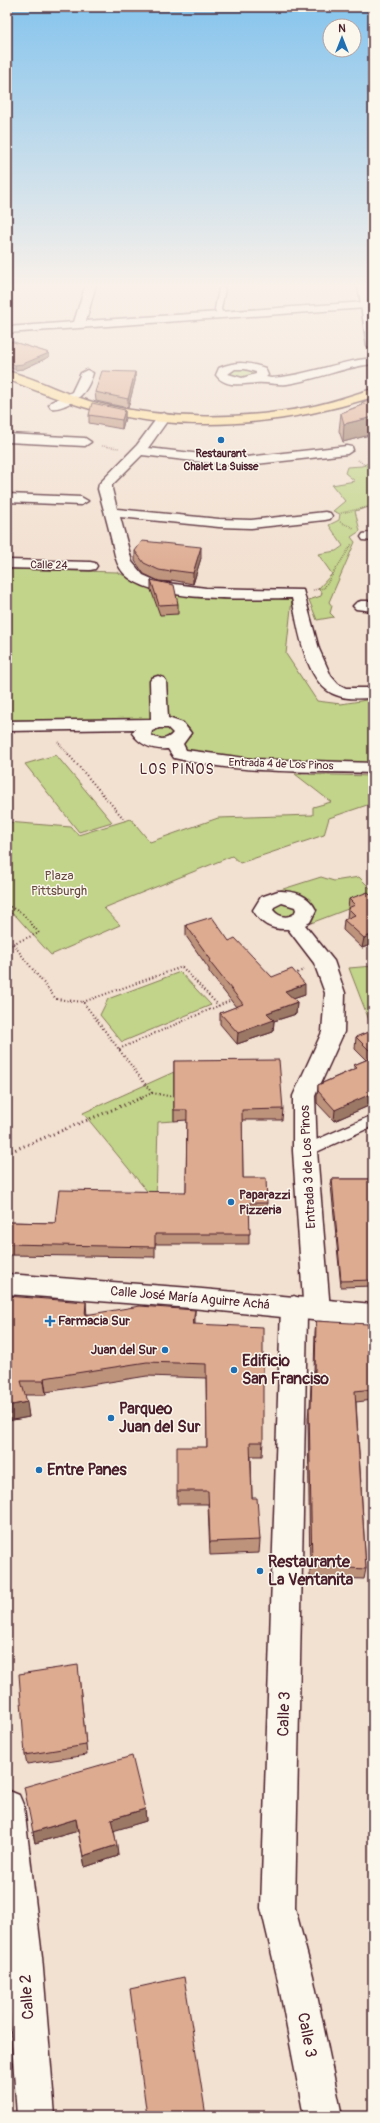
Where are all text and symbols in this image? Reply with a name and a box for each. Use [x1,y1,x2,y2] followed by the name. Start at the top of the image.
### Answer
[322,18,362,58] north arrow
[338,22,346,35] text: N
[216,435,226,445] marker: Restaurant Chalet La Suisse
[184,447,259,473] place label: Restaurant Chalet La Suisse
[30,558,68,572] street label: Calle 24
[228,756,334,772] street label: Entrada 4 de Los Pinos
[139,761,215,778] district label: LOS PINOS
[31,868,87,899] park label: Plaza Pittsburgh
[297,1105,319,1229] street label: Entrada 3 de Los Pinos
[239,1187,291,1218] place label: Paparazzi Pizzeria
[226,1197,236,1207] marker: Paparazzi Pizzeria
[110,1283,270,1313] street label: Calle José María Aguirre Achá
[58,1313,130,1329] place label: Farmacia Sur
[45,1316,55,1326] marker: Farmacia Sur
[91,1342,157,1358] place label: Juan del Sur
[160,1345,170,1355] marker: Juan del Sur
[242,1351,329,1389] place label: Edificio San Franciso
[229,1365,239,1375] marker: Edificio San Franciso
[119,1399,201,1437] place label: Parqueo Juan del Sur
[106,1413,116,1423] marker: Parqueo Juan del Sur
[47,1460,128,1480] place label: Entre Panes
[34,1465,44,1475] marker: Entre Panes
[268,1552,354,1590] place label: Restaurante La Ventanita
[255,1566,265,1576] marker: Restaurante La Ventanita
[273,1691,295,1737] street label: Calle 3
[15,1974,39,2020] street label: Calle 2
[293,2011,321,2059] street label: Calle 3

